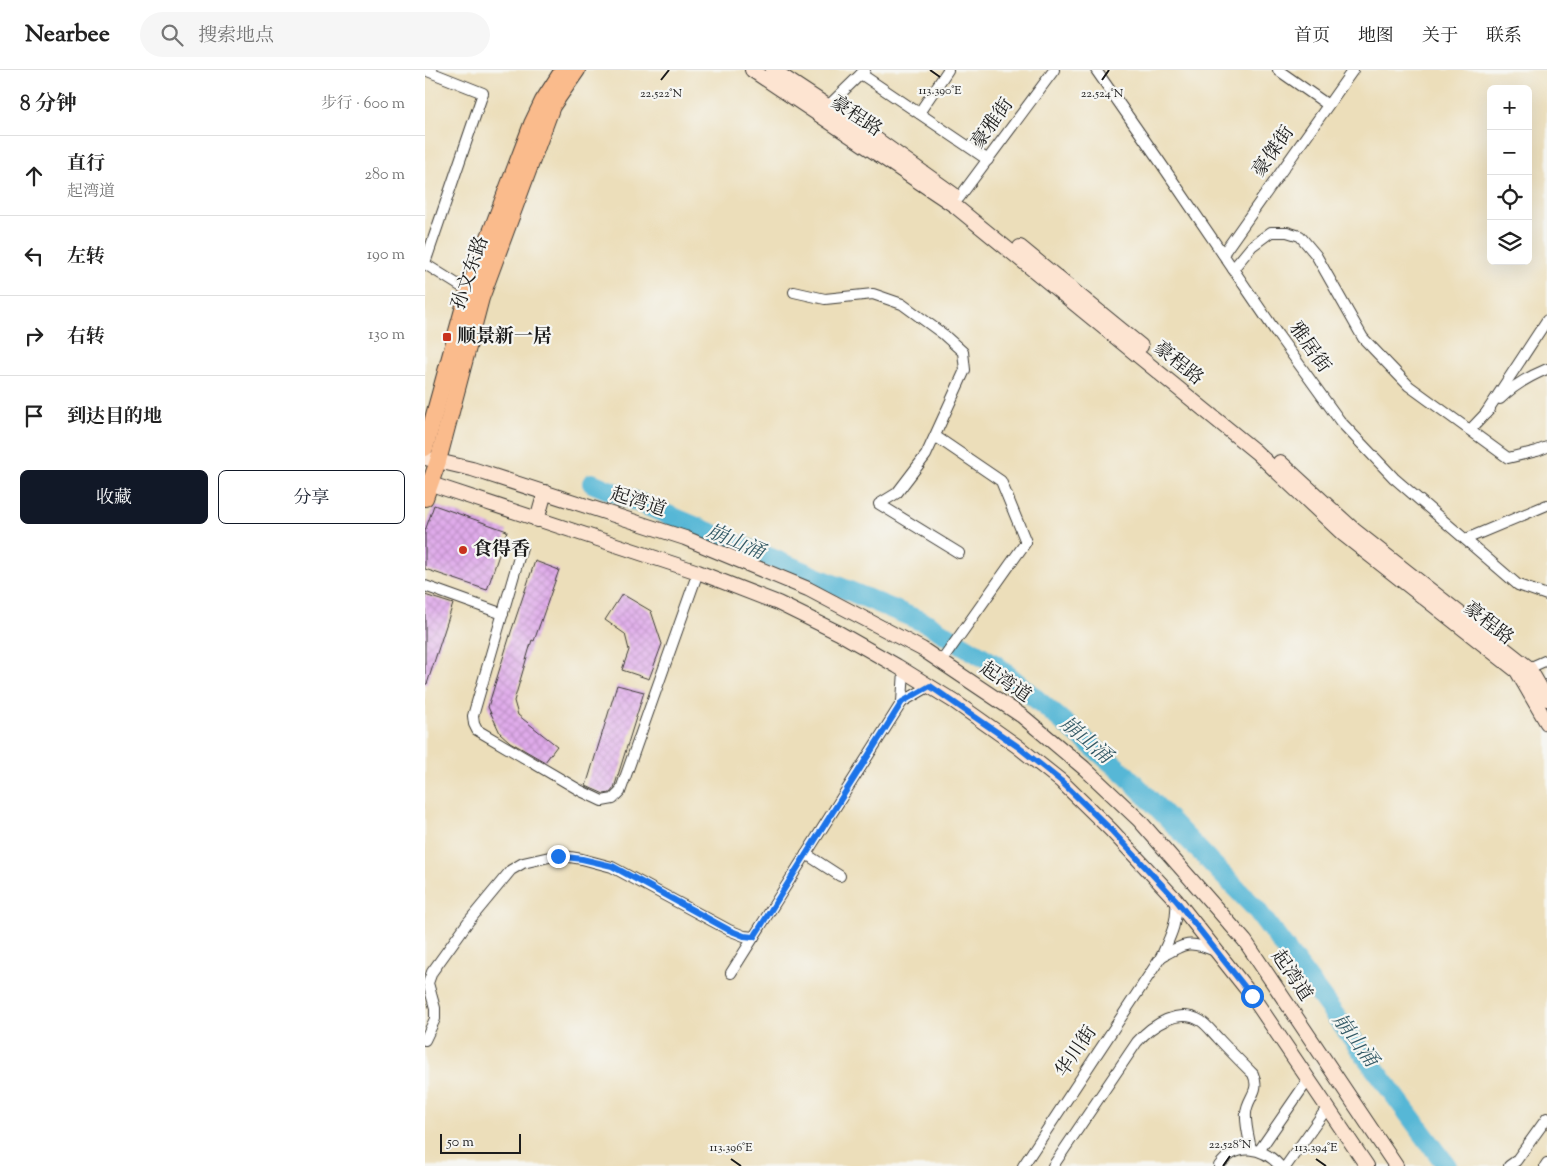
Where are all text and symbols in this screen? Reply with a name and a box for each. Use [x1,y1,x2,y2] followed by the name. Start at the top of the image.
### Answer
[140,12,490,57] search box
[25,18,110,52] text: Nearbee
[158,21,186,49] icon: search
[198,23,274,50] text: 搜索地点
[1294,24,1330,50] text: 首页
[1358,24,1394,50] text: 地图
[1422,24,1458,50] text: 关于
[1486,24,1522,50] text: 联系
[918,82,962,100] text: 113.390°E
[640,85,682,103] text: 22.522°N
[1081,85,1124,103] text: 22.524°N
[1487,85,1532,265] map controls
[1487,85,1532,130] button: +
[20,90,77,120] text: 8 分钟
[825,90,887,144] street label: 豪程路
[321,93,405,116] text: 步行 · 600 m
[965,93,1021,155] street label: 豪雅街
[1247,121,1301,183] street label: 豪傑街
[1487,130,1532,175] button: −
[67,151,105,178] text: 直行
[20,162,48,190] icon: ahead
[364,164,405,187] text: 280 m
[1487,175,1532,220] button: locate
[67,181,115,204] text: 起湾道
[1487,220,1532,265] button: layers
[446,233,496,313] street label: 孙文东路
[20,242,48,270] icon: left
[67,244,105,271] text: 左转
[367,244,405,267] text: 190 m
[1282,317,1336,379] street label: 雅居街
[20,322,48,350] icon: right
[67,324,105,351] text: 右转
[368,324,405,347] text: 130 m
[457,324,552,351] place label: 顺景新一居
[441,331,453,343] marker: 顺景新一居
[1147,336,1209,392] street label: 豪程路
[20,402,48,430] icon: arrive
[67,404,162,431] text: 到达目的地
[20,470,208,524] button: 收藏
[218,470,405,524] button: 分享
[607,481,669,525] street label: 起湾道
[702,518,770,569] water label: 崩山涌
[473,537,530,564] place label: 食得香
[457,544,469,556] marker: 食得香
[1457,596,1519,652] street label: 豪程路
[974,656,1036,710] street label: 起湾道
[1053,711,1119,773] water label: 崩山涌
[547,845,570,868] route end
[1264,945,1318,1007] street label: 起湾道
[1241,985,1264,1008] route start
[1324,1008,1385,1075] water label: 崩山涌
[1050,1021,1104,1083] street label: 华川街
[440,1131,521,1154] scale bar
[447,1133,474,1153] text: 50 m
[1209,1136,1252,1154] text: 22.528°N
[710,1139,753,1157] text: 113.396°E
[1295,1139,1338,1157] text: 113.394°E

